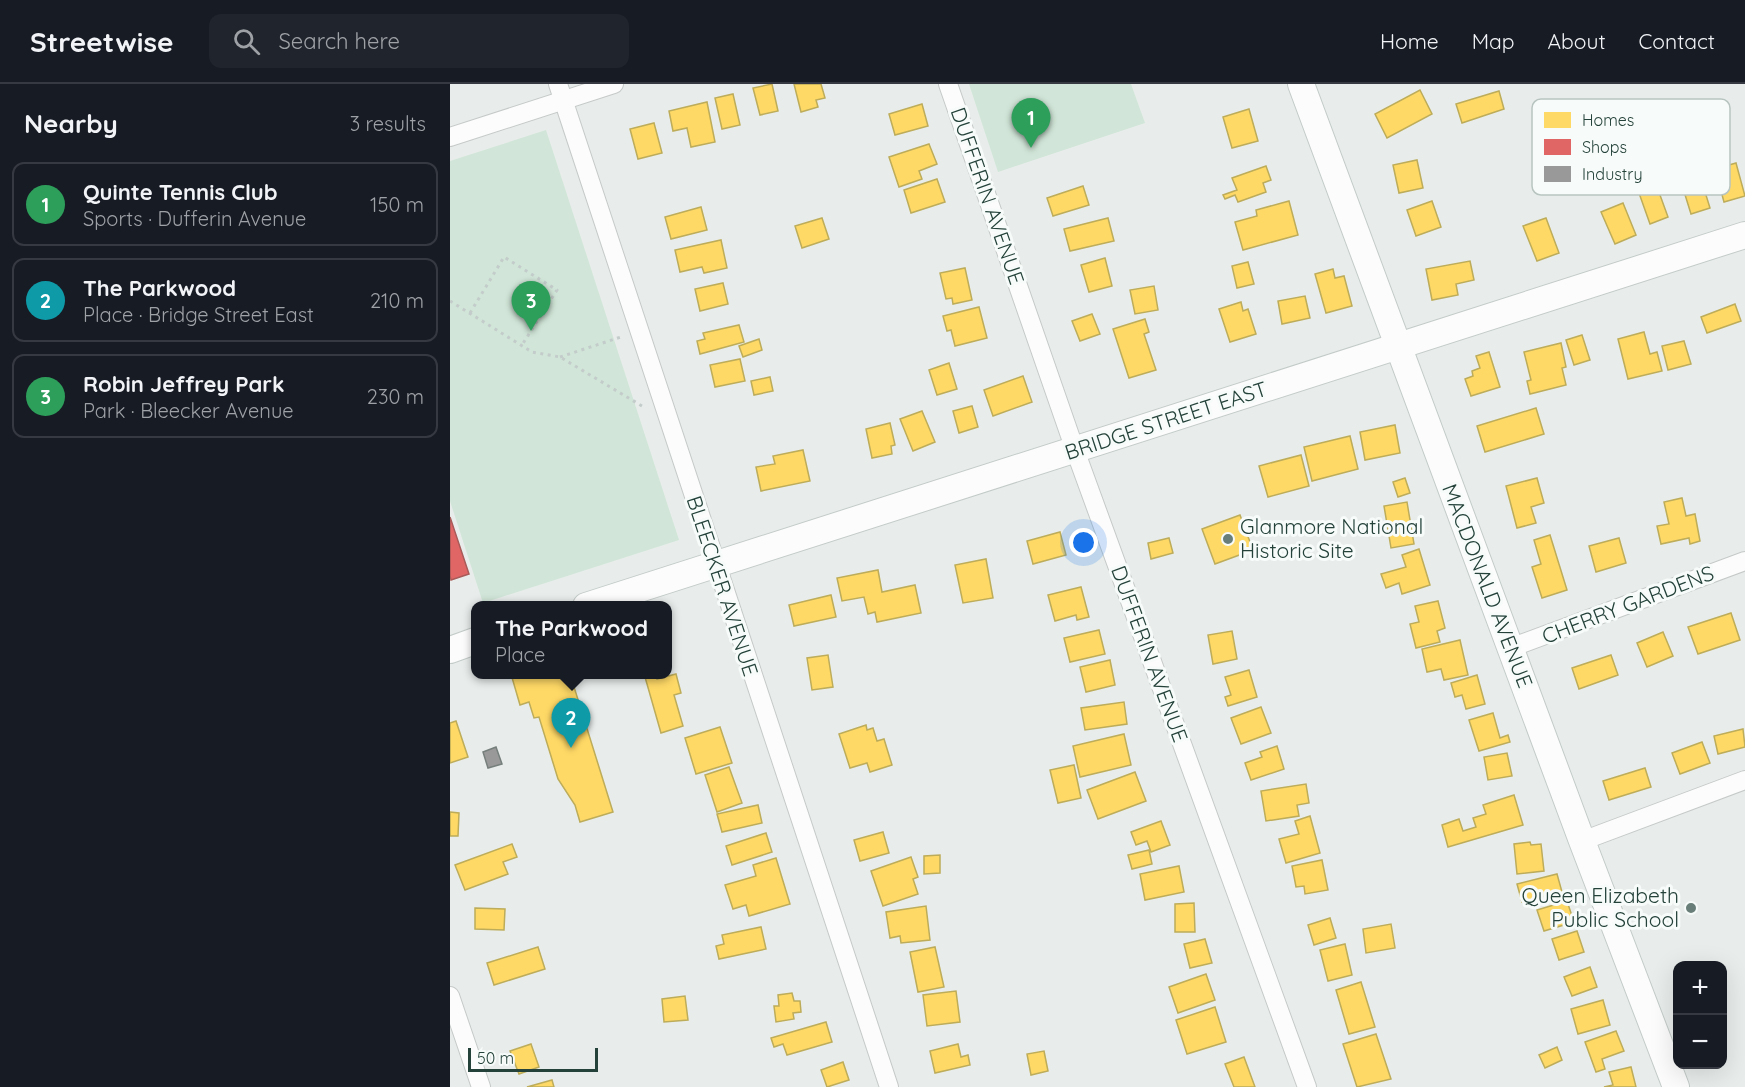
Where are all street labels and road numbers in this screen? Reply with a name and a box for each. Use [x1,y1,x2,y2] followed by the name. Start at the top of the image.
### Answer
[945,104,1030,288] street label: DUFFERIN AVENUE
[1061,375,1270,465] street label: BRIDGE STREET EAST
[1437,480,1539,691] street label: MACDONALD AVENUE
[682,492,764,679] street label: BLEECKER AVENUE
[1538,559,1717,649] street label: CHERRY GARDENS
[1106,562,1194,745] street label: DUFFERIN AVENUE

